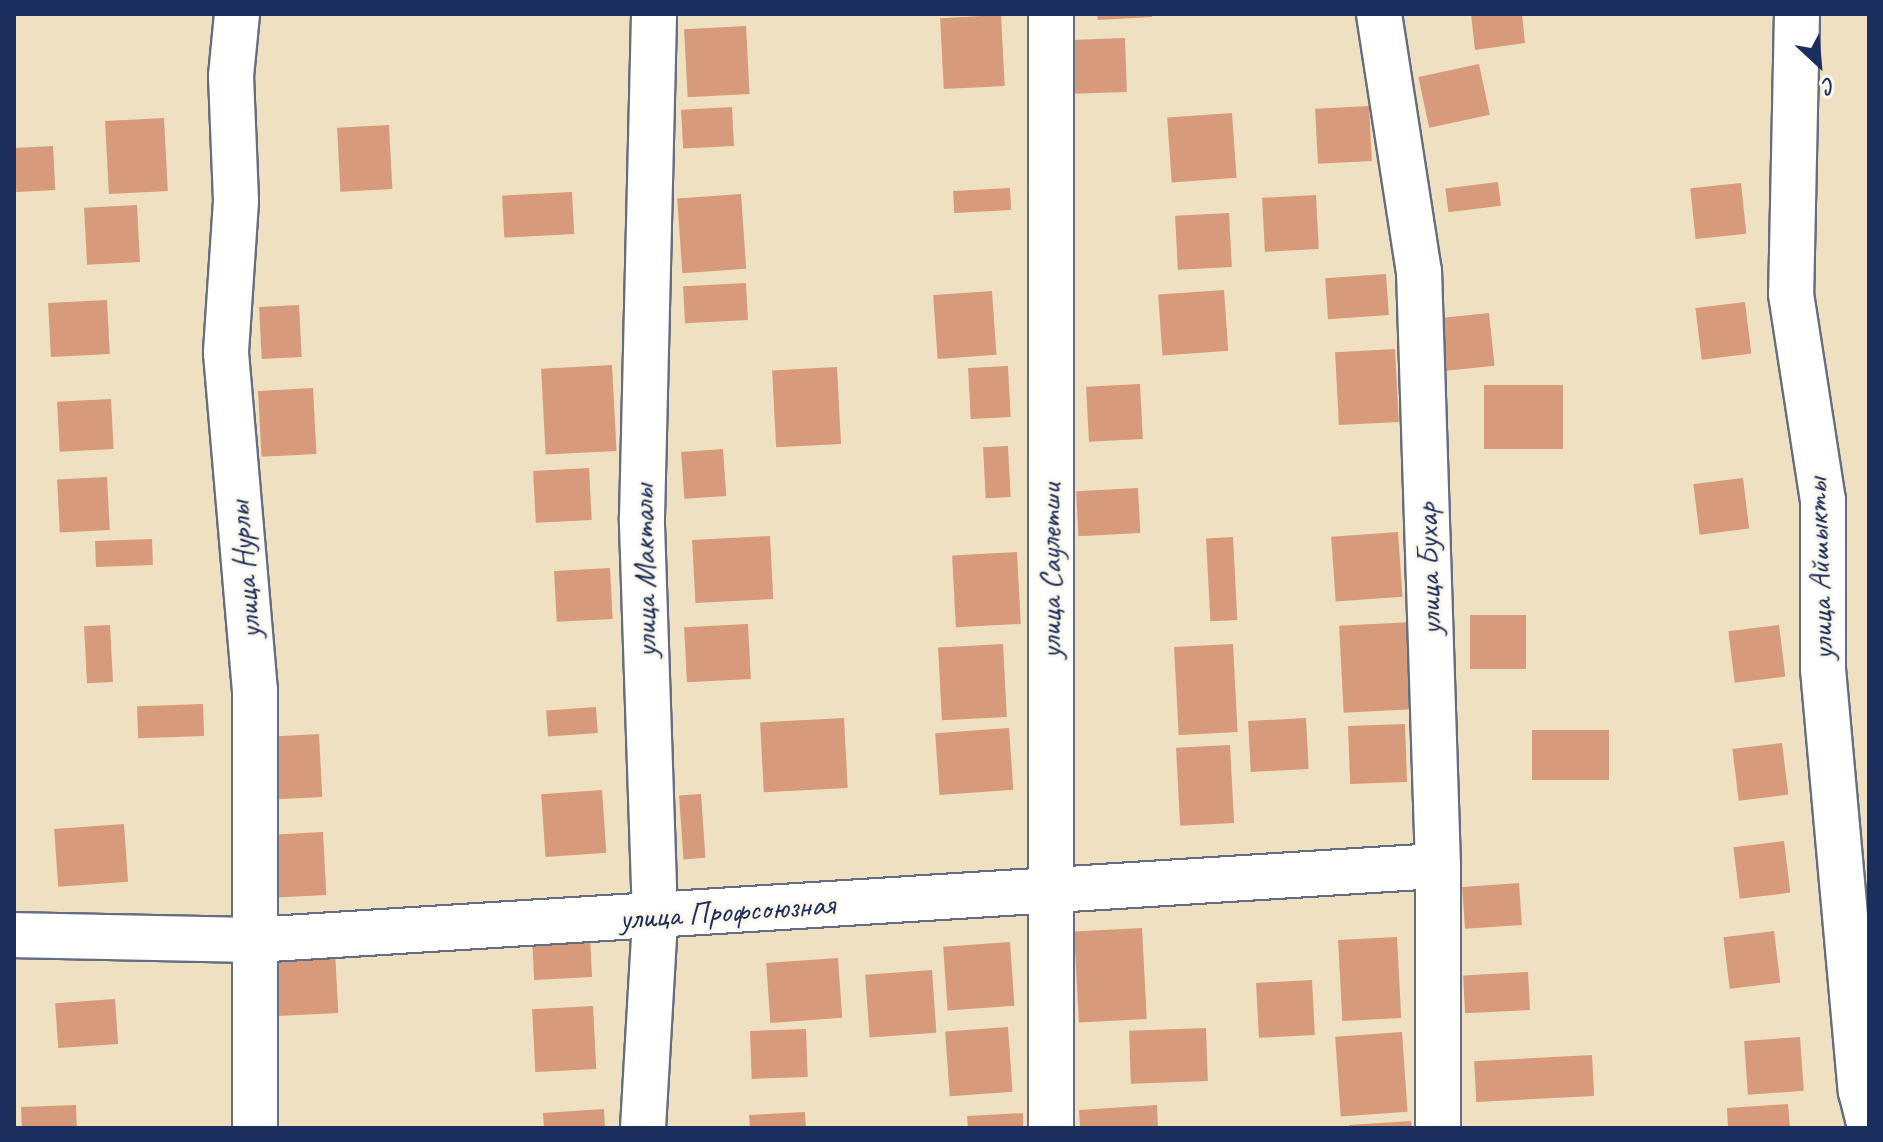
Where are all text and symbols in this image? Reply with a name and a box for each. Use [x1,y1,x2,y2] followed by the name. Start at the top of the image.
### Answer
[1779,24,1859,104] north arrow
[1819,71,1841,101] text: С
[1798,477,1842,661] street label: улица Айшыкты
[1032,481,1070,661] street label: улица Саулетши
[624,482,666,660] street label: улица Макталы
[220,501,270,639] street label: улица Нурлы
[1407,502,1451,636] street label: улица Бухар
[618,885,836,939] street label: улица Профсоюзная

